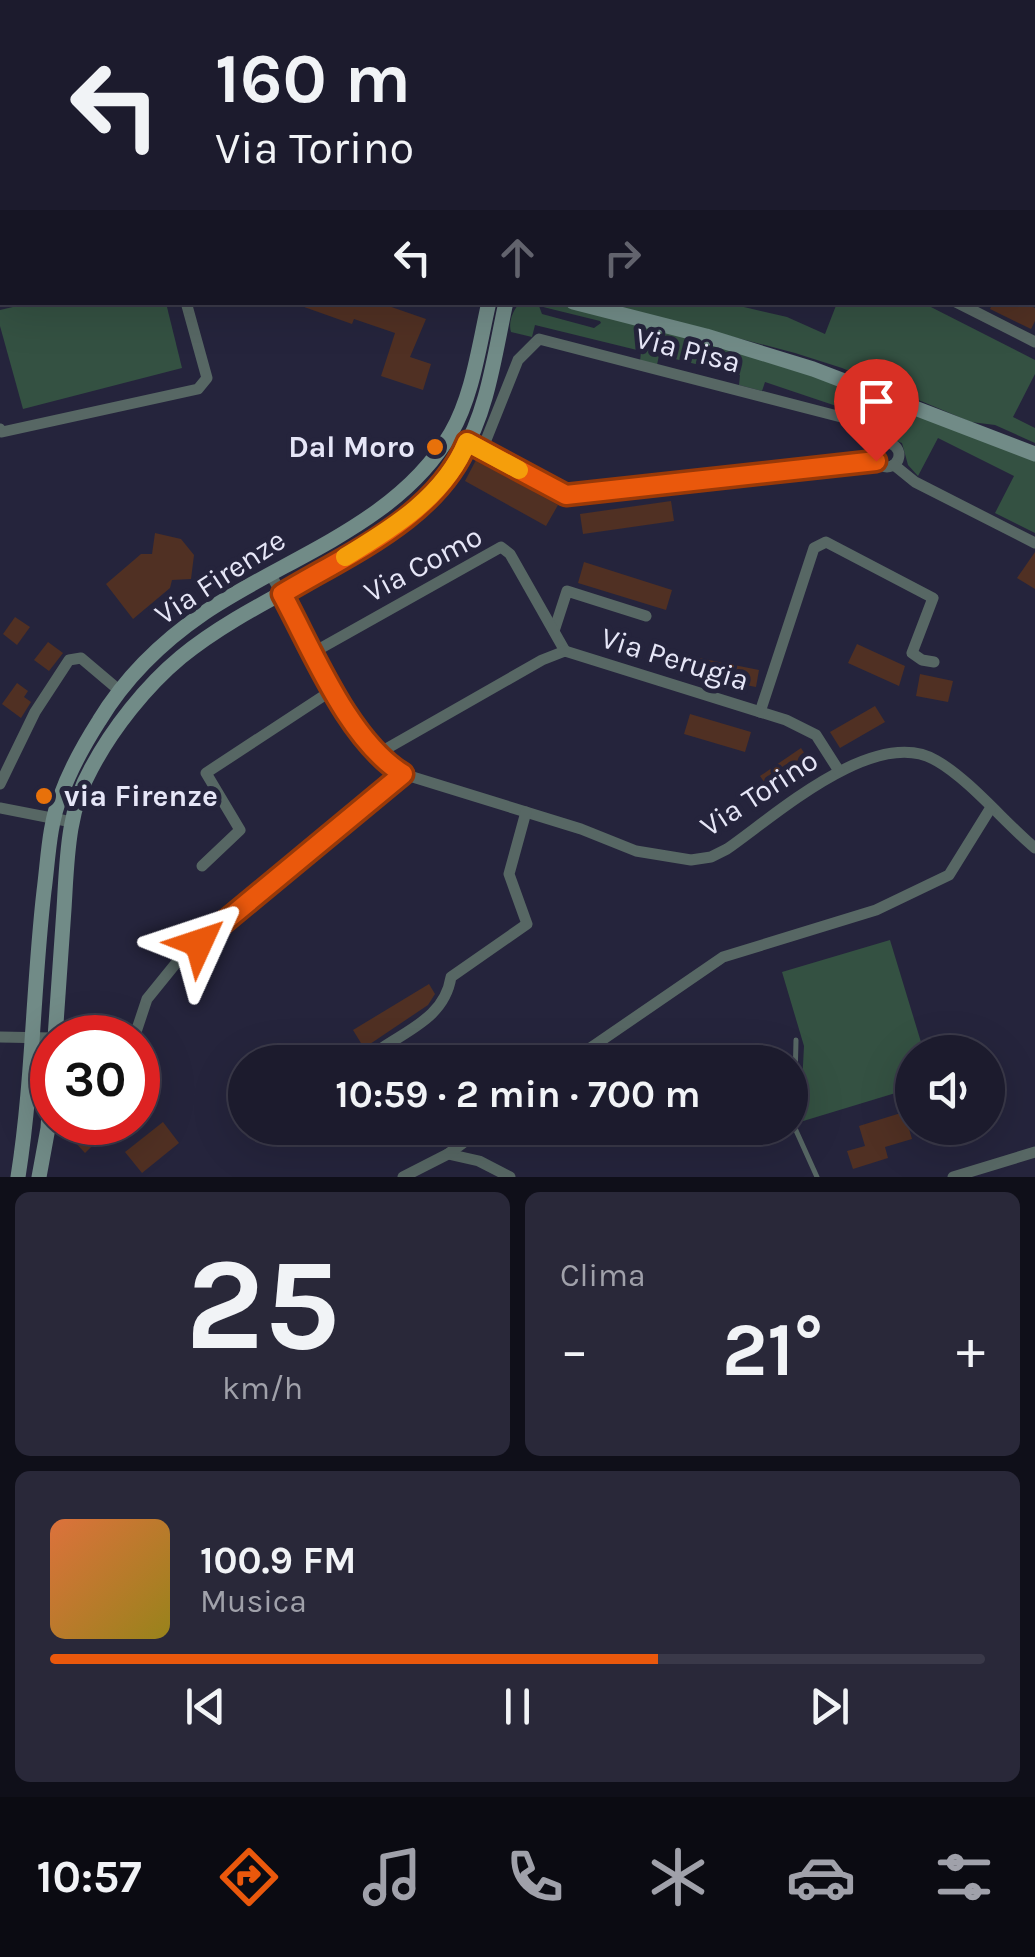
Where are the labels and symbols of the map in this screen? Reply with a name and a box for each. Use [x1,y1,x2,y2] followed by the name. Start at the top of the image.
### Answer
[632,320,744,380] street label: Via Pisa
[834,359,919,462] pin
[288,429,415,465] place label: Dal Moro
[424,436,446,458] marker: Dal Moro
[358,518,488,610] street label: Via Como
[148,522,292,632] street label: Via Firenze
[597,619,753,699] street label: Via Perugia
[694,742,824,844] street label: Via Torino
[64,778,218,814] place label: via Firenze
[33,785,55,807] marker: via Firenze
[147,891,251,995] position arrow
[30,1015,160,1145] speed limit sign: 30

